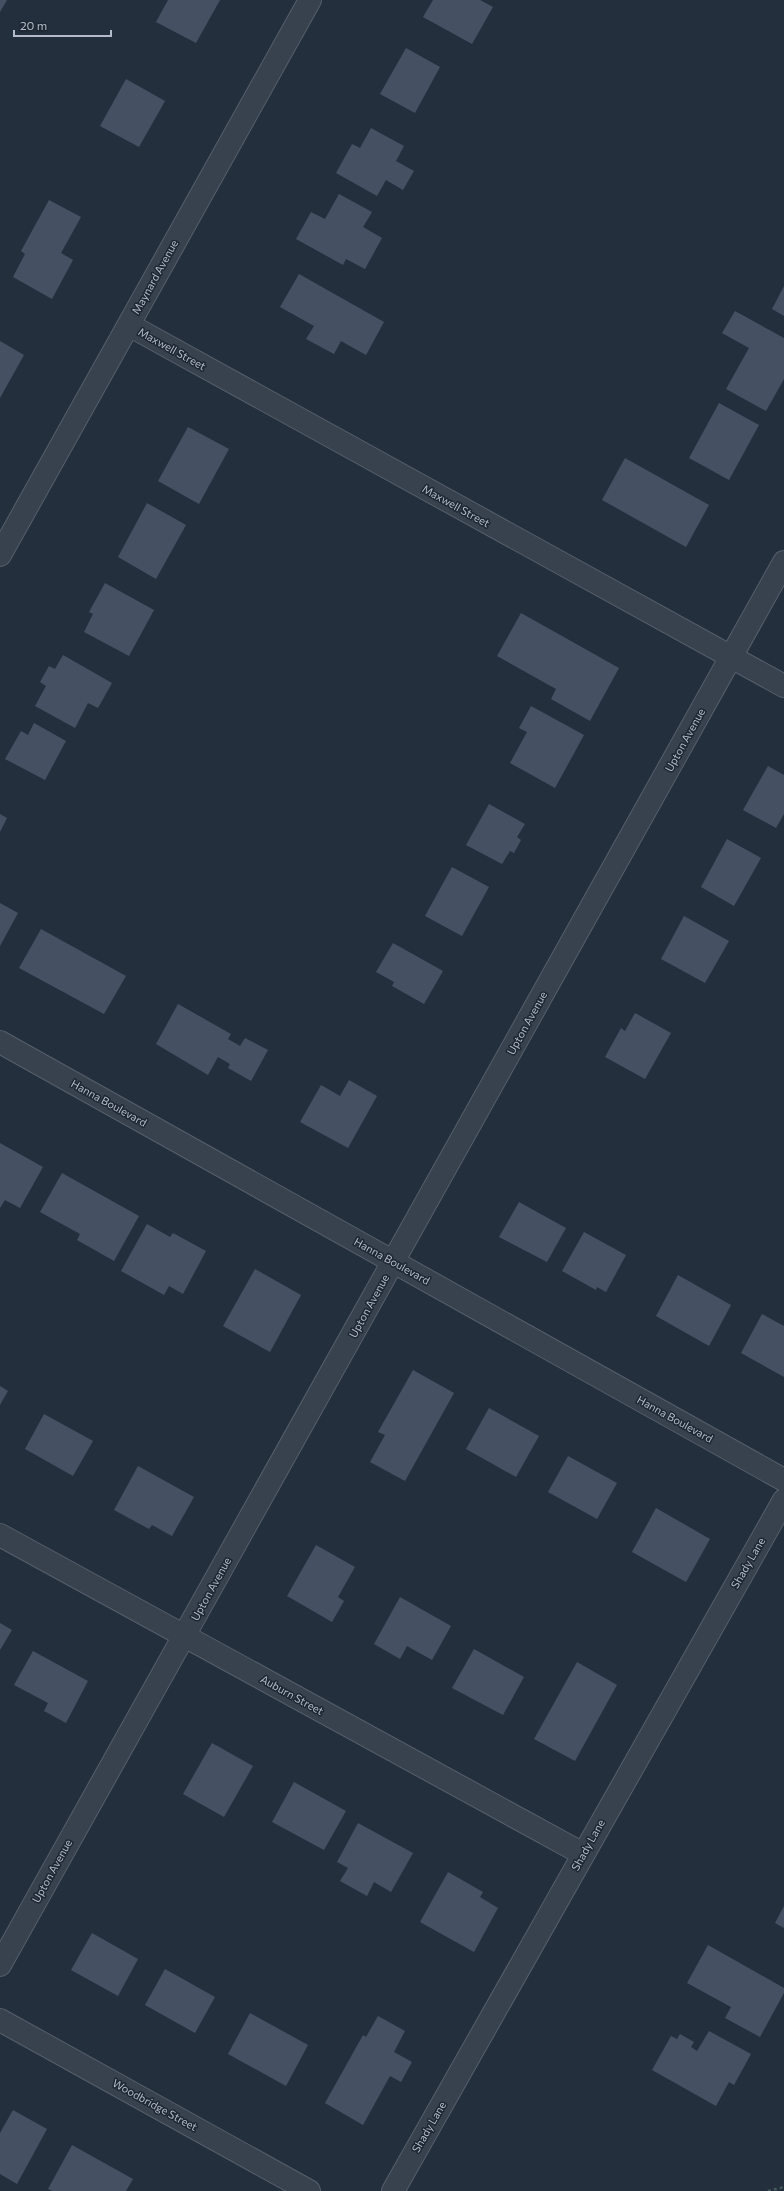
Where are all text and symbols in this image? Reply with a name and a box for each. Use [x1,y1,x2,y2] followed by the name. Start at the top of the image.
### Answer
[14,12,111,38] scale bar
[20,18,47,32] text: 20 m
[129,237,180,316] street label: Maynard Avenue
[136,325,209,373] street label: Maxwell Street
[420,482,493,530] street label: Maxwell Street
[662,706,707,774] street label: Upton Avenue
[504,989,549,1057] street label: Upton Avenue
[69,1076,149,1129] street label: Hanna Boulevard
[352,1234,432,1287] street label: Hanna Boulevard
[346,1272,391,1340] street label: Upton Avenue
[635,1392,715,1445] street label: Hanna Boulevard
[728,1535,767,1591] street label: Shady Lane
[188,1555,233,1623] street label: Upton Avenue
[258,1672,327,1717] street label: Auburn Street
[568,1817,607,1873] street label: Shady Lane
[29,1837,74,1905] street label: Upton Avenue
[111,2076,200,2133] street label: Woodbridge Street
[409,2099,448,2155] street label: Shady Lane

